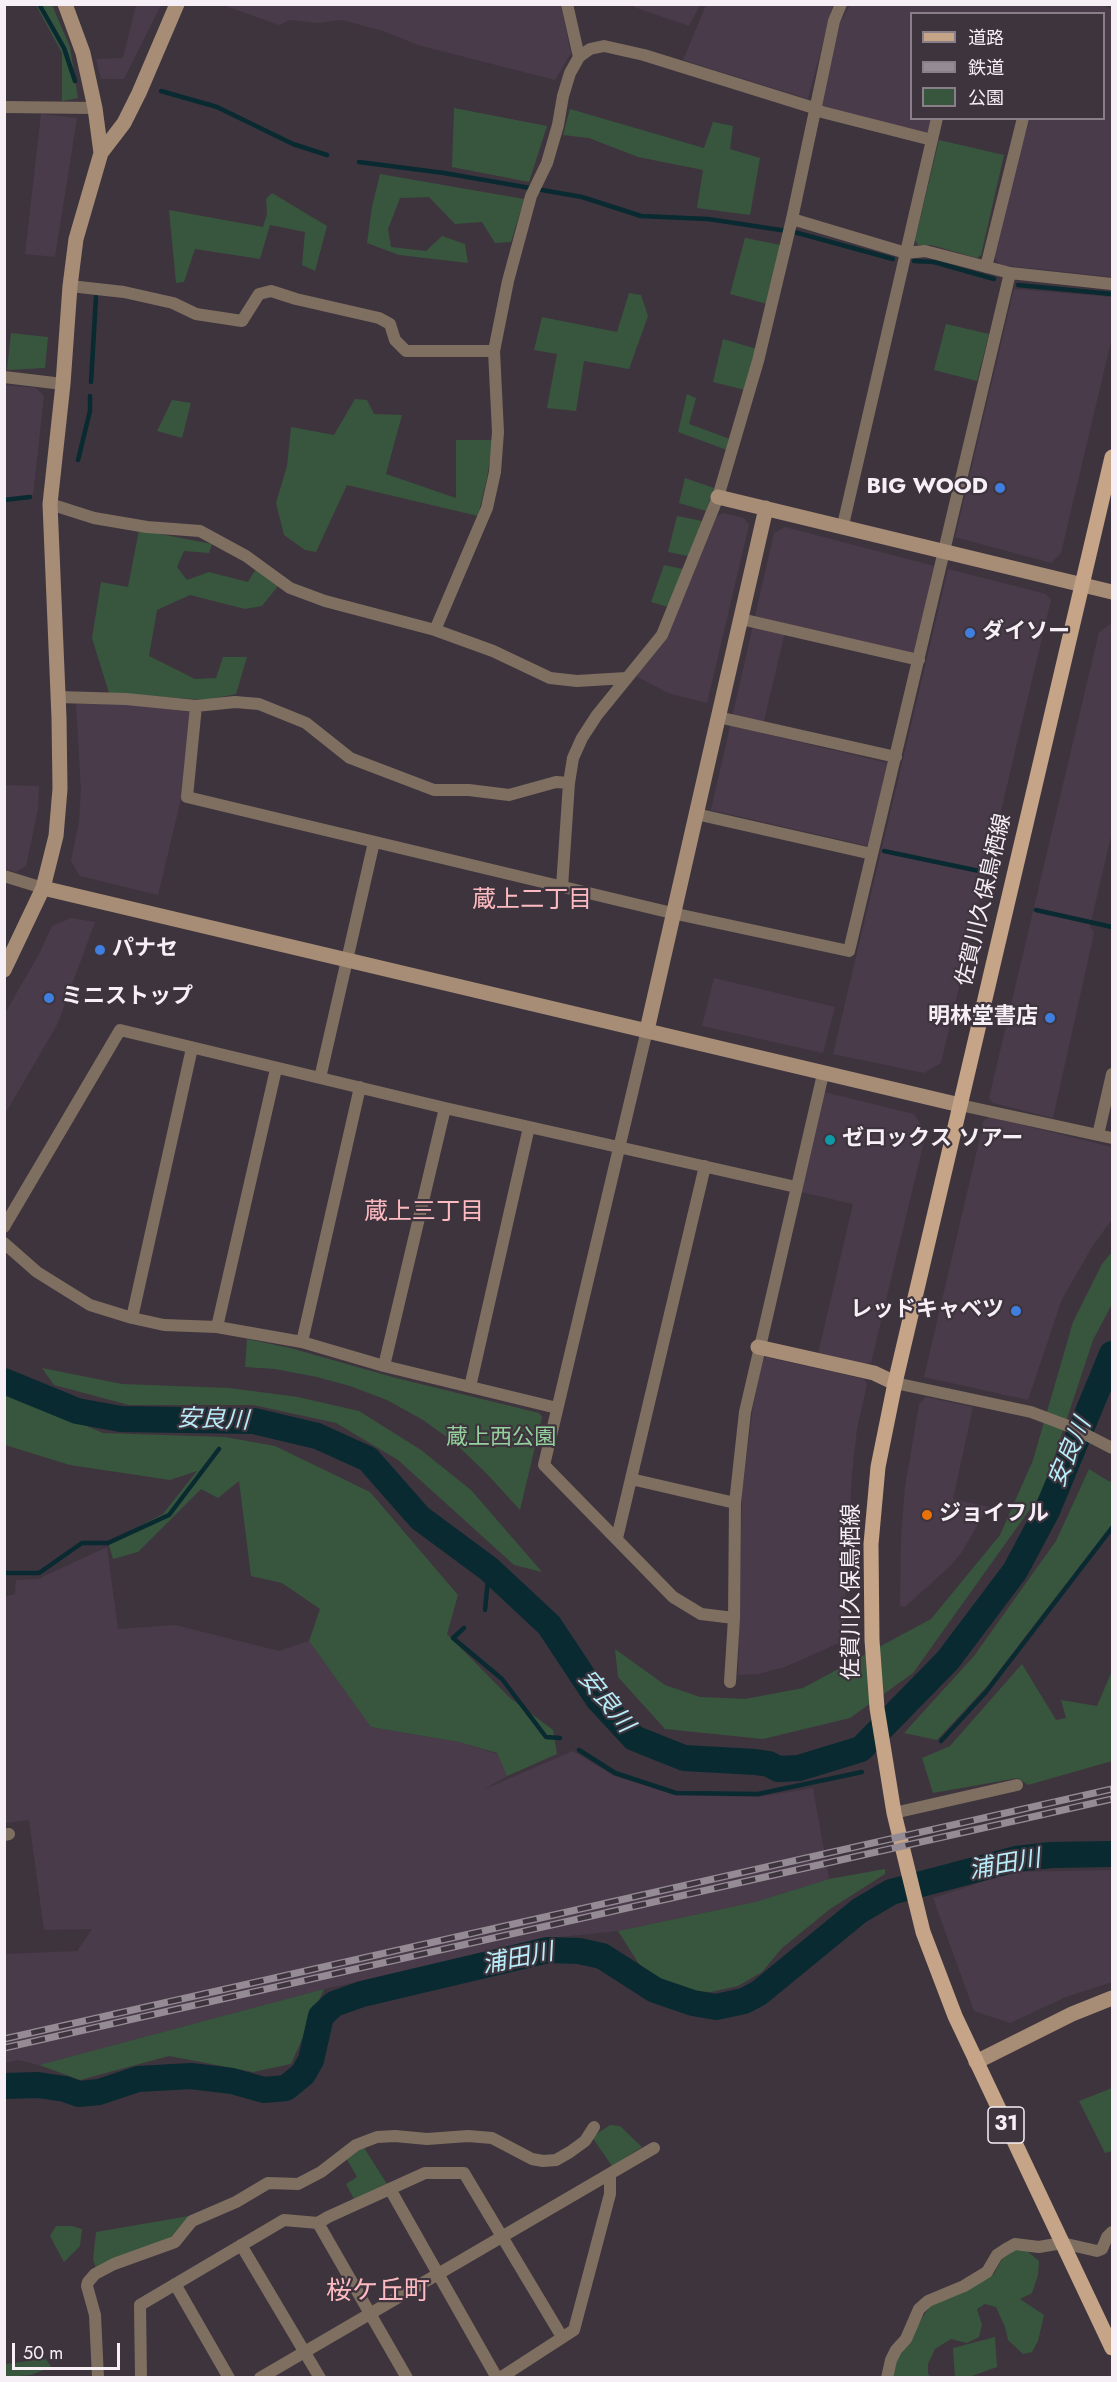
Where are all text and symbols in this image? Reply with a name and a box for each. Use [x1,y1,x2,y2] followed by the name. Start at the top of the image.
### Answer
[910,12,1105,120] legend
[968,25,1004,51] text: 道路
[968,55,1004,81] text: 鉄道
[968,85,1004,111] text: 公園
[866,475,988,501] place label: BIG WOOD
[993,481,1007,495] marker: BIG WOOD
[982,620,1070,646] place label: ダイソー
[963,626,977,640] marker: ダイソー
[952,811,1018,989] street label: 佐賀川久保鳥栖線
[472,887,592,915] district label: 蔵上二丁目
[112,937,178,963] place label: パナセ
[93,943,107,957] marker: パナセ
[61,985,193,1011] place label: ミニストップ
[42,991,56,1005] marker: ミニストップ
[928,1005,1038,1031] place label: 明林堂書店
[1043,1011,1057,1025] marker: 明林堂書店
[842,1127,1023,1153] place label: ゼロックス ソアー
[823,1133,837,1147] marker: ゼロックス ソアー
[364,1199,484,1227] district label: 蔵上三丁目
[850,1298,1004,1324] place label: レッドキャベツ
[1009,1304,1023,1318] marker: レッドキャベツ
[177,1405,249,1437] water label: 安良川
[1044,1414,1098,1492] water label: 安良川
[446,1426,556,1452] park label: 蔵上西公園
[939,1502,1049,1528] place label: ジョイフル
[840,1504,866,1680] street label: 佐賀川久保鳥栖線
[920,1508,934,1522] marker: ジョイフル
[571,1665,639,1739] water label: 安良川
[967,1846,1043,1886] water label: 浦田川
[480,1939,556,1981] water label: 浦田川
[988,2107,1024,2143] road number: 31
[326,2277,430,2309] district label: 桜ケ丘町
[15,2331,123,2369] scale bar
[23,2340,63,2366] text: 50 m

